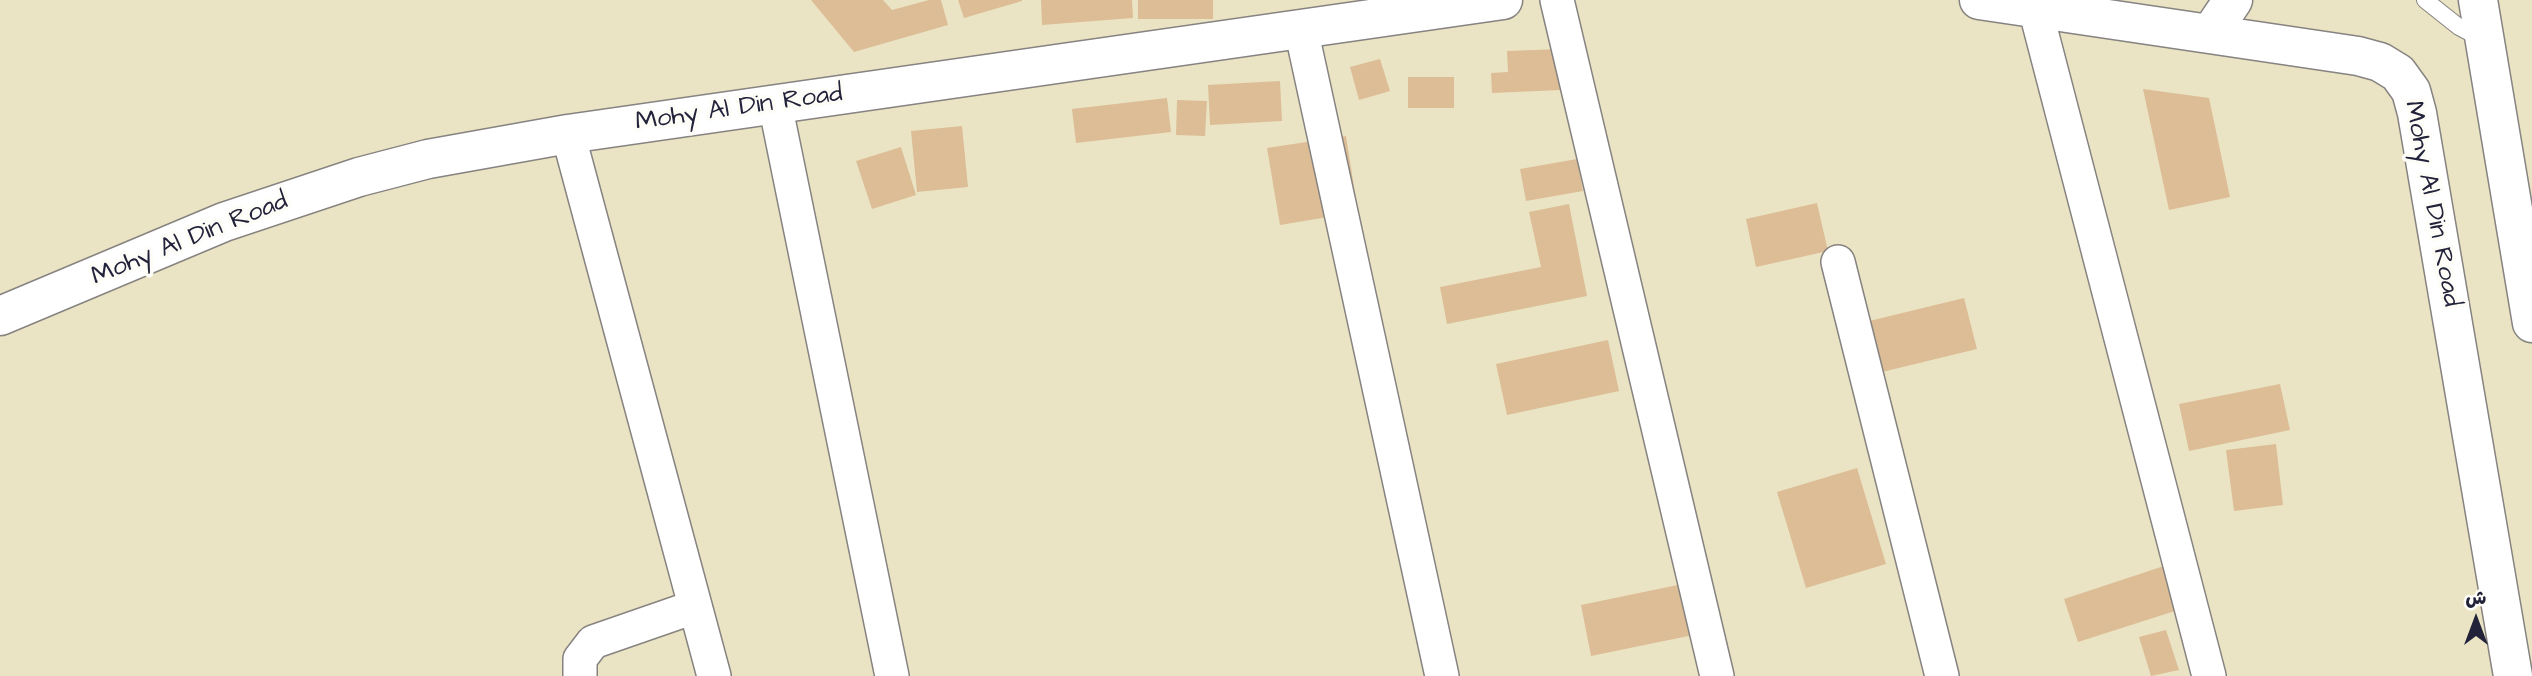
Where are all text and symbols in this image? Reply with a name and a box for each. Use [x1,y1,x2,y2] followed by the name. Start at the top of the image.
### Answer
[633,79,845,139] street label: Mohy Al Din Road
[2396,99,2466,309] street label: Mohy Al Din Road
[87,186,293,294] street label: Mohy Al Din Road
[2441,585,2511,655] north arrow
[2466,585,2486,612] text: ش

